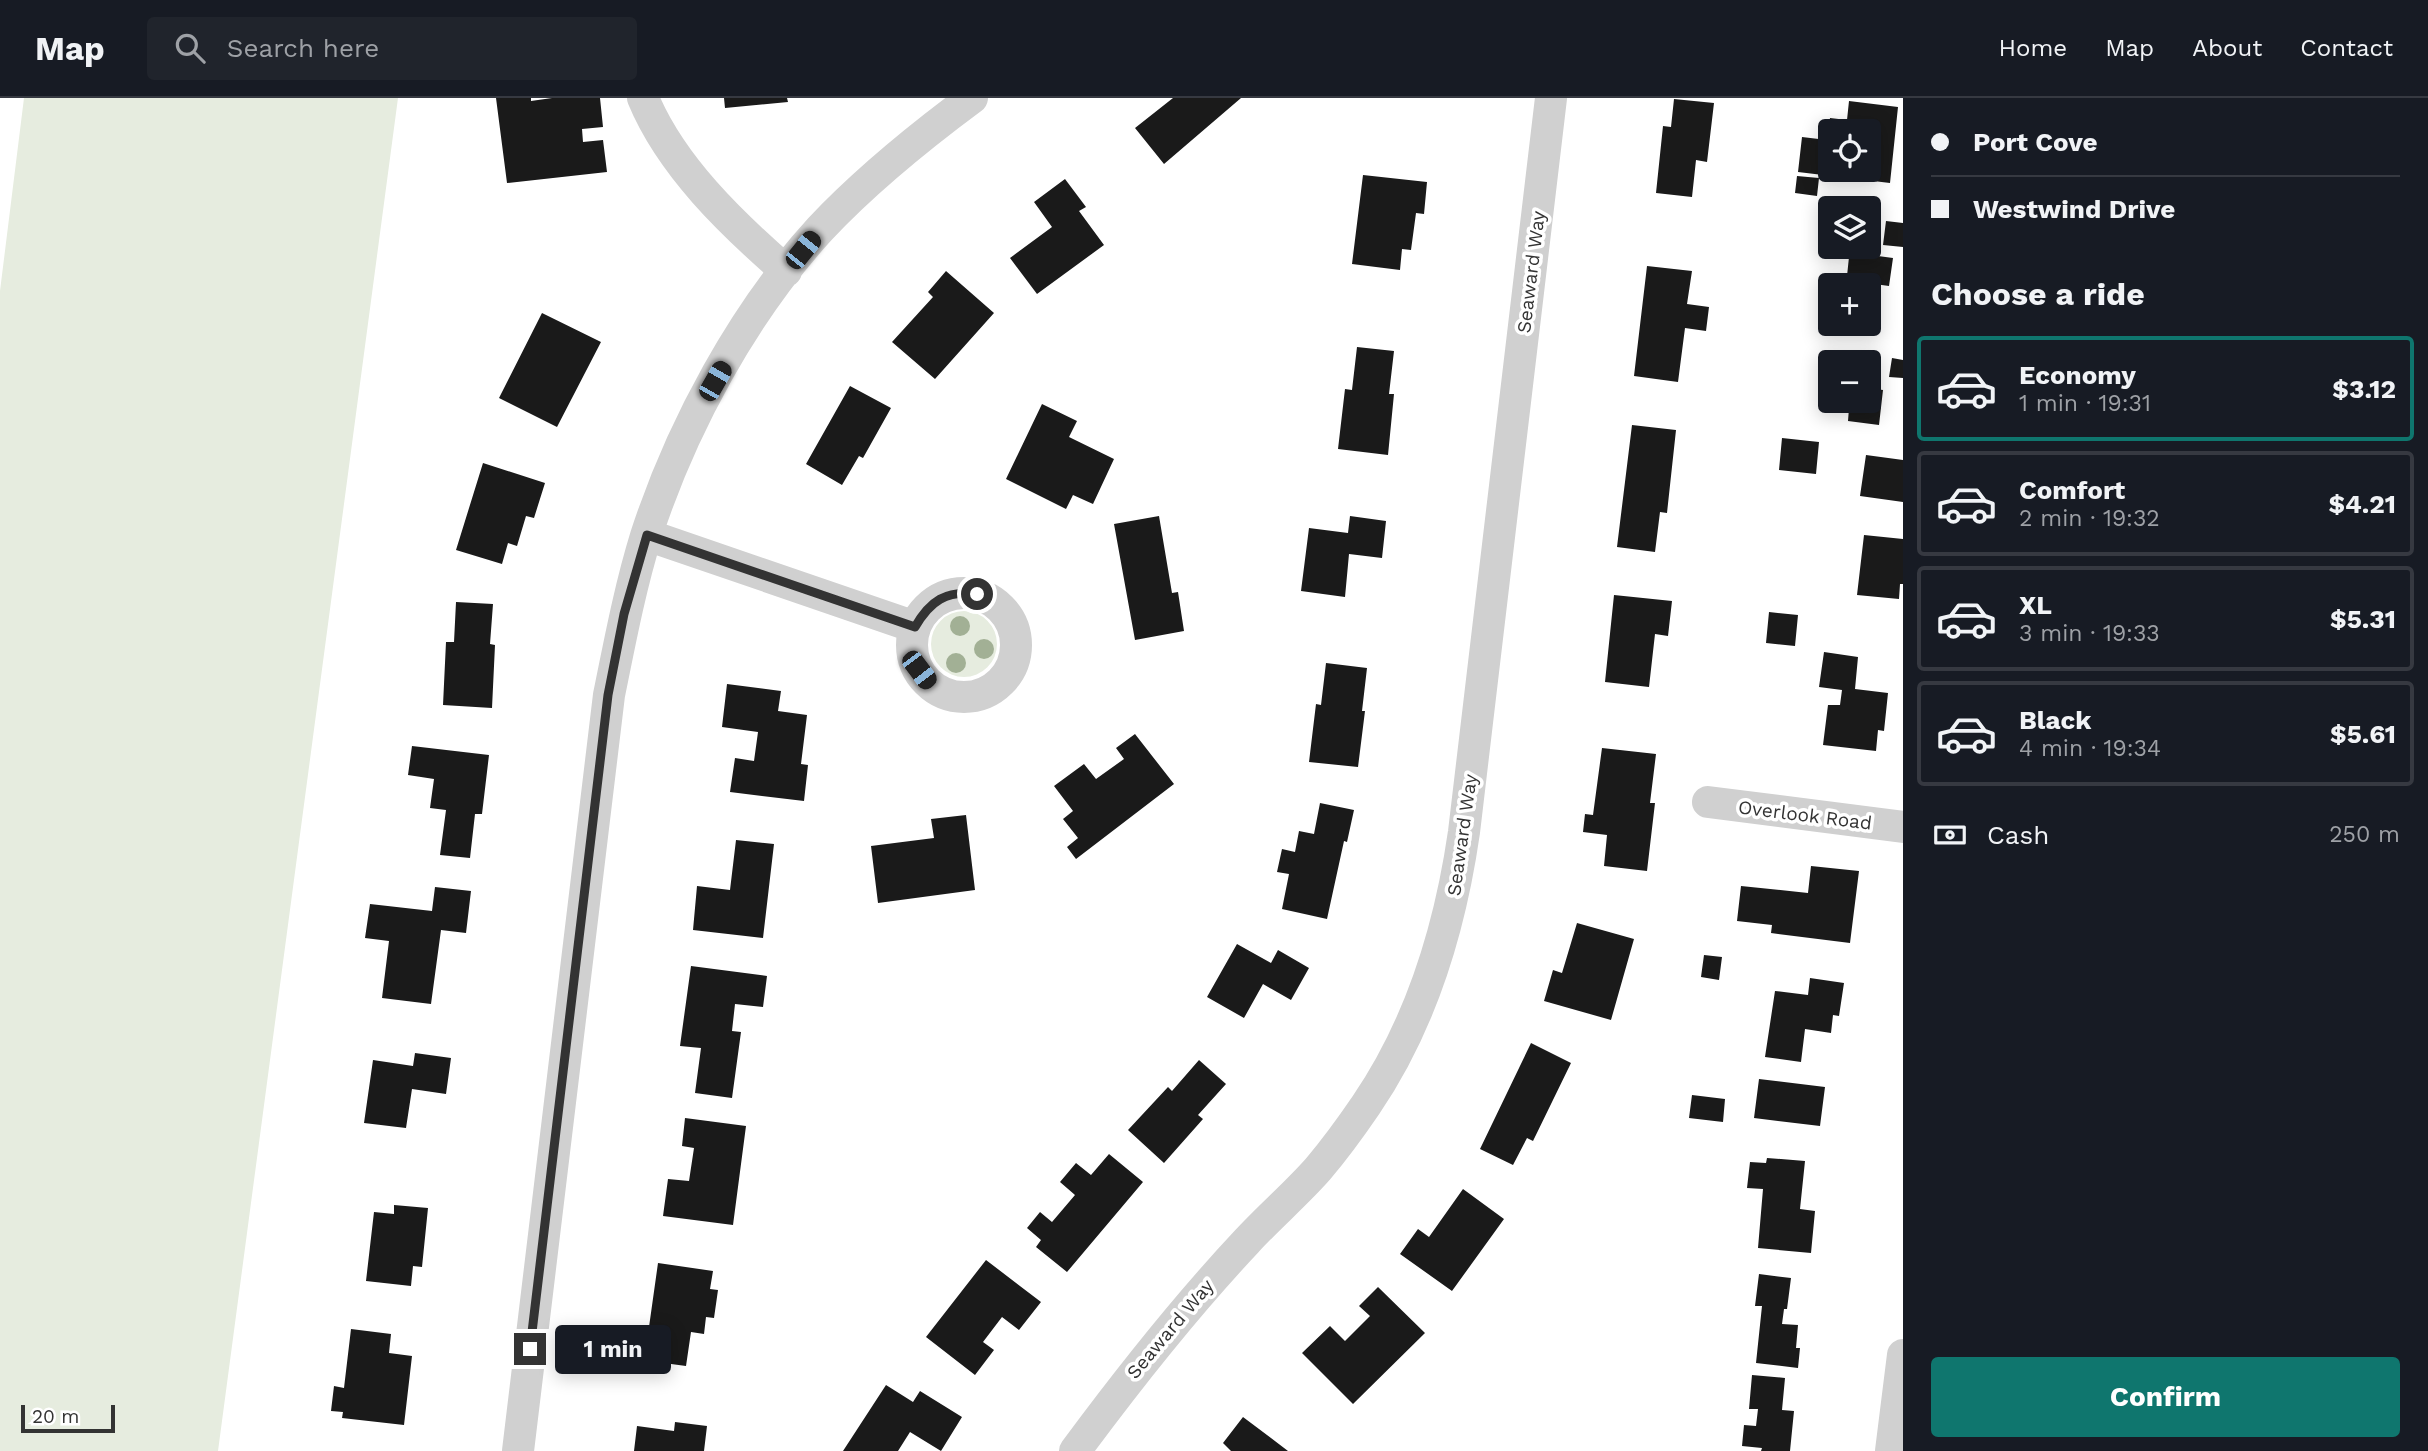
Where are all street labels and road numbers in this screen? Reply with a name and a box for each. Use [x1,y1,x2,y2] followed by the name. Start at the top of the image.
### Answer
[1512,209,1550,334] street label: Seaward Way
[1442,772,1482,898] street label: Seaward Way
[1737,795,1873,835] street label: Overlook Road
[1122,1274,1218,1384] street label: Seaward Way

